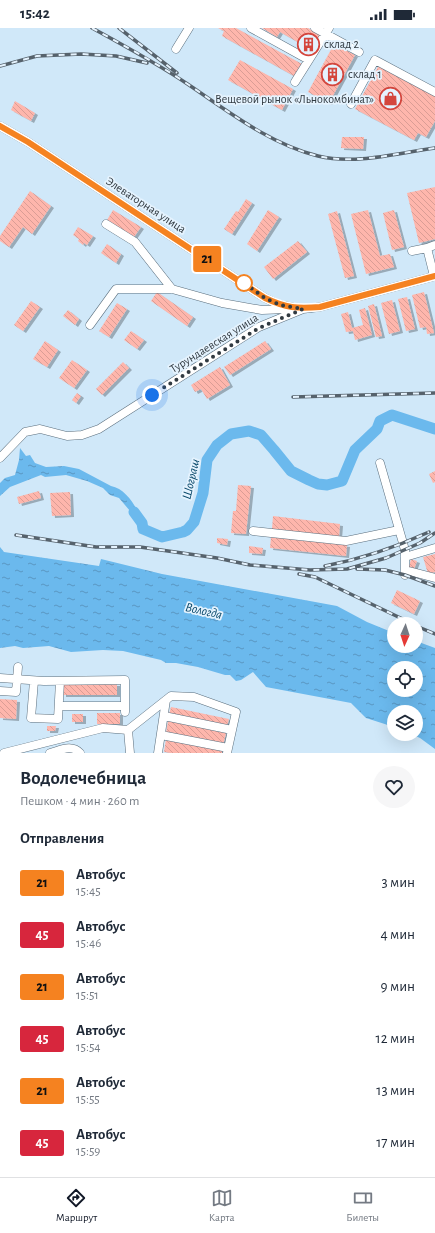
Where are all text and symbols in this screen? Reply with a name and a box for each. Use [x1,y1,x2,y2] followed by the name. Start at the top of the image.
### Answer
[20,6,50,21] text: 15:42
[295,31,321,57] building icon: склад 2
[324,38,359,50] place label: склад 2
[319,61,345,87] building icon: склад 1
[348,68,382,80] place label: склад 1
[377,86,403,112] shop icon: Вещевой рынок «Льнокомбинат»
[215,93,374,105] place label: Вещевой рынок «Льнокомбинат»
[103,175,189,236] street label: Элеваторная улица
[189,246,225,272] line badge: 21
[201,252,213,266] text: 21
[235,274,253,292] unlabelled marker
[168,311,261,376] street label: Турундаевская улица
[142,385,162,405] your location
[181,458,202,501] water label: Шограш
[184,601,224,622] water label: Вологда
[387,617,423,653] north arrow
[387,617,423,741] map controls
[387,661,423,697] button: locate
[387,705,423,741] button: layers
[373,766,415,808] button: heart
[20,769,146,788] text: Водолечебница
[20,795,139,808] text: Пешком · 4 мин · 260 m
[20,831,104,846] text: Отправления
[76,867,126,882] text: Автобус
[381,875,415,890] text: 3 мин
[36,876,48,890] text: 21
[76,885,101,898] text: 15:45
[76,919,126,934] text: Автобус
[380,927,415,942] text: 4 мин
[35,928,49,942] text: 45
[76,937,101,950] text: 15:46
[76,971,126,986] text: Автобус
[381,979,415,994] text: 9 мин
[36,980,48,994] text: 21
[76,989,99,1002] text: 15:51
[76,1023,126,1038] text: Автобус
[376,1031,415,1046] text: 12 мин
[35,1032,49,1046] text: 45
[76,1041,101,1054] text: 15:54
[76,1075,126,1090] text: Автобус
[376,1083,415,1098] text: 13 мин
[36,1084,48,1098] text: 21
[76,1093,100,1106] text: 15:55
[76,1127,126,1142] text: Автобус
[376,1135,415,1150] text: 17 мин
[35,1136,49,1150] text: 45
[76,1145,100,1158] text: 15:59
[56,1187,97,1224] tab: Маршрут
[209,1187,235,1224] tab: Карта
[346,1187,379,1224] tab: Билеты

